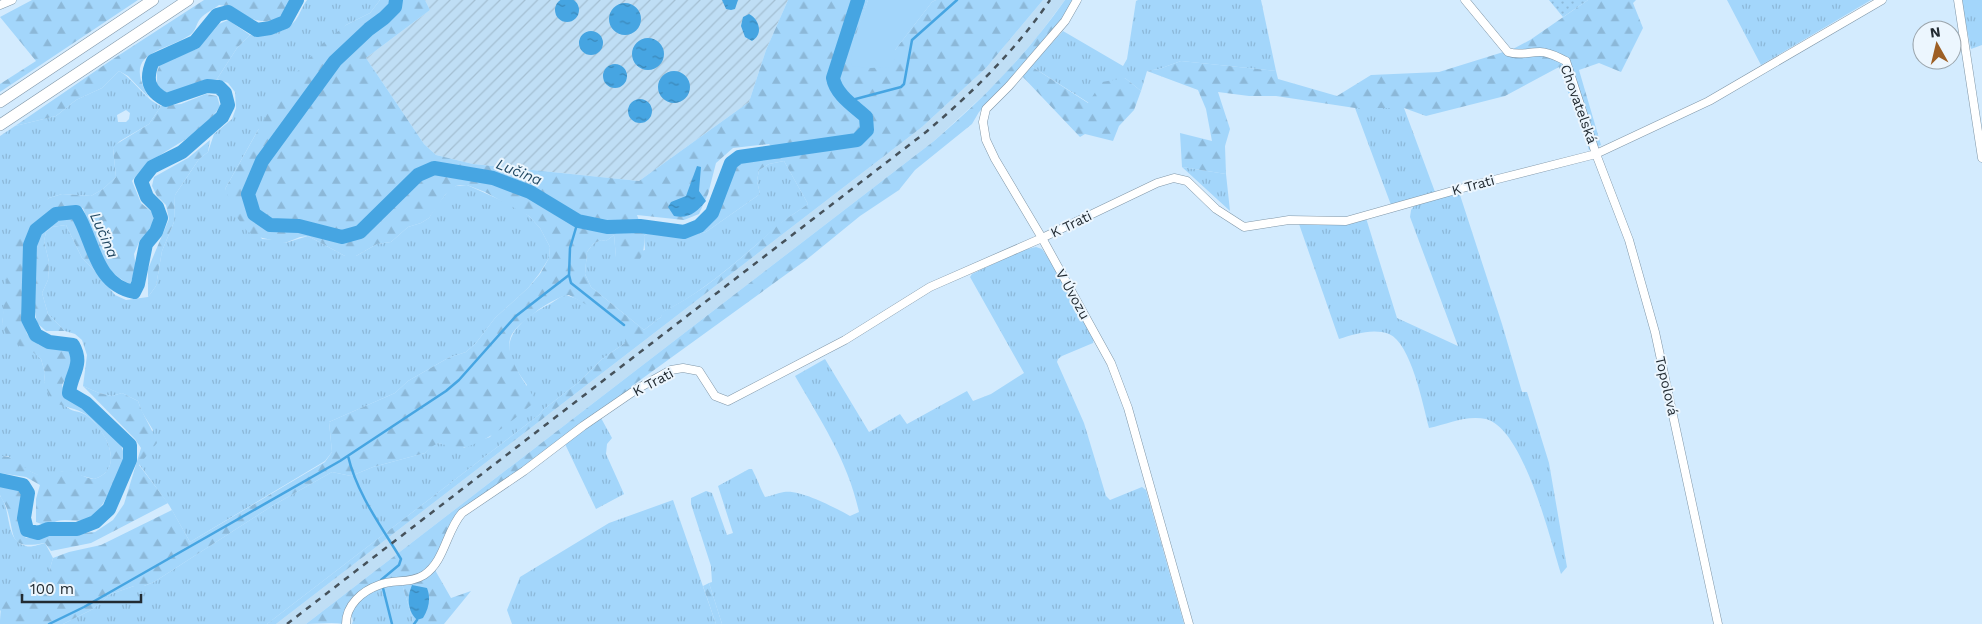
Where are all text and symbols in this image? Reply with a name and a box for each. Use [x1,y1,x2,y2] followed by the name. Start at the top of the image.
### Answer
[1912,20,1962,70] north arrow
[1929,23,1941,41] text: N
[1557,62,1601,146] street label: Chovatelská
[494,155,544,189] water label: Lučina
[1450,172,1496,198] street label: K Trati
[1048,207,1094,241] street label: K Trati
[86,210,122,260] water label: Lučina
[1053,266,1093,322] street label: V Úvozu
[1652,355,1682,417] street label: Topolová
[630,365,676,399] street label: K Trati
[22,572,141,604] scale bar
[30,580,74,598] text: 100 m

